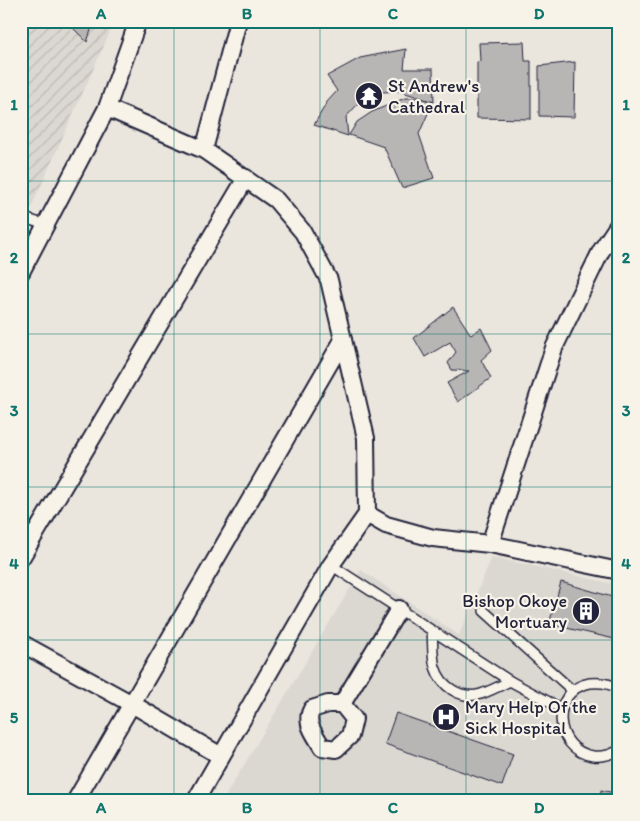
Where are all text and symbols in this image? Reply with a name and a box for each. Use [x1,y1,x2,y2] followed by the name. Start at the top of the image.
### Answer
[95,4,107,23] text: A
[242,4,253,23] text: B
[388,4,399,23] text: C
[534,4,545,23] text: D
[388,75,479,118] place label: St Andrew's Cathedral
[354,81,384,111] temple icon: St Andrew's Cathedral
[10,95,18,114] text: 1
[622,95,630,114] text: 1
[10,248,19,267] text: 2
[622,248,631,267] text: 2
[10,401,19,420] text: 3
[622,401,631,420] text: 3
[9,554,19,573] text: 4
[621,554,631,573] text: 4
[462,590,568,633] place label: Bishop Okoye Mortuary
[571,596,601,626] building icon: Bishop Okoye Mortuary
[465,696,597,739] place label: Mary Help Of the Sick Hospital
[431,702,461,732] hospital icon: Mary Help Of the Sick Hospital
[10,708,19,727] text: 5
[622,708,631,727] text: 5
[95,798,107,817] text: A
[242,798,253,817] text: B
[388,798,399,817] text: C
[534,798,545,817] text: D

